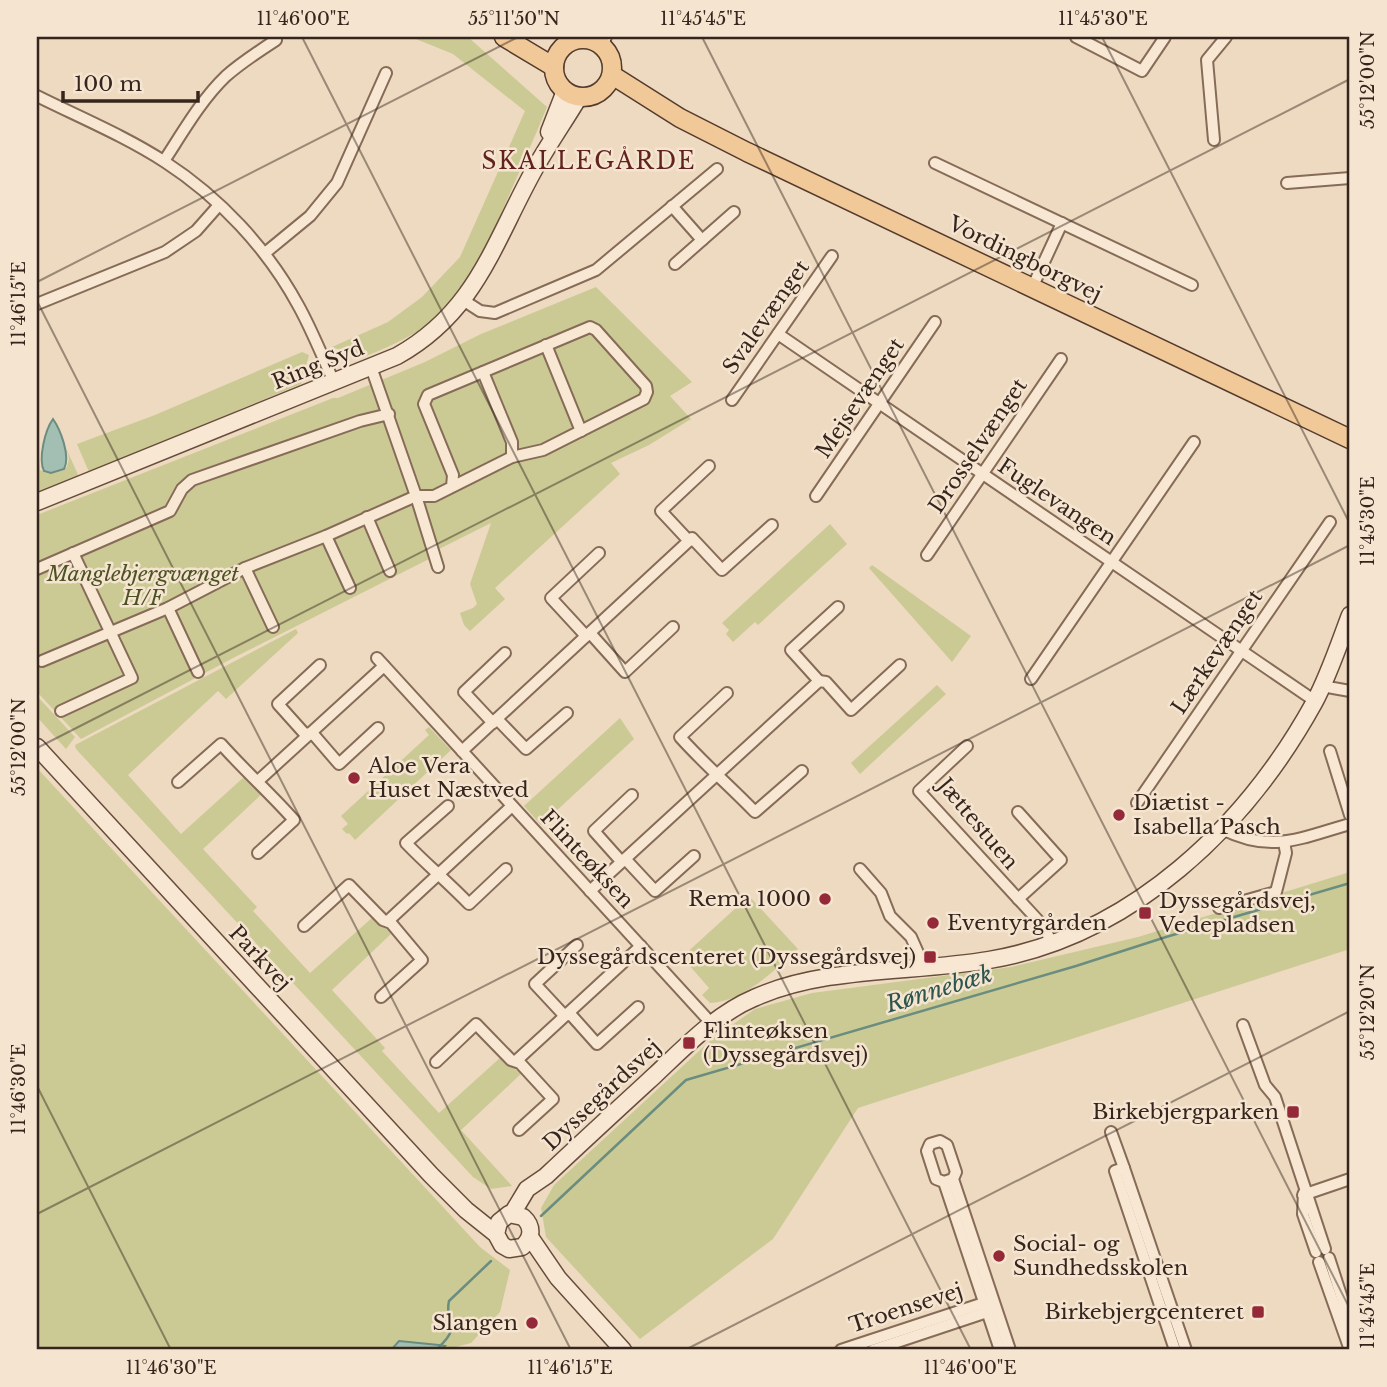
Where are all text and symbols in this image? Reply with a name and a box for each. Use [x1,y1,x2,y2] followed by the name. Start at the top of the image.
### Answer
[256,8,350,30] text: 11°46'00"E
[468,8,560,30] text: 55°11'50"N
[660,8,746,30] text: 11°45'45"E
[1058,8,1148,30] text: 11°45'30"E
[1357,31,1379,129] text: 55°12'00"N
[63,60,198,104] scale bar
[74,71,142,97] text: 100 m
[482,146,696,175] district label: SKALLEGÅRDE
[943,210,1106,307] street label: Vordingborgvej
[717,255,815,379] street label: Svalevænget
[8,261,30,347] text: 11°46'15"E
[810,333,910,463] street label: Mejsevænget
[268,335,368,395] street label: Ring Syd
[923,373,1033,518] street label: Drosselvænget
[993,453,1121,551] street label: Fuglevangen
[1357,476,1379,566] text: 11°45'30"E
[46,561,239,611] park label: Manglebjergvænget H/F
[1166,585,1268,719] street label: Lærkevænget
[8,698,30,796] text: 55°12'00"N
[367,753,529,803] place label: Aloe Vera Huset Næstved
[346,770,362,786] marker: Aloe Vera Huset Næstved
[930,771,1024,875] street label: Jættestuen
[1133,790,1281,840] place label: Diætist - Isabella Pasch
[535,804,639,914] street label: Flinteøksen
[1111,807,1127,823] marker: Diætist - Isabella Pasch
[688,886,811,912] place label: Rema 1000
[1158,888,1316,938] place label: Dyssegårdsvej, Vedepladsen
[817,891,833,907] marker: Rema 1000
[1137,905,1153,921] marker: Dyssegårdsvej, Vedepladsen
[947,910,1107,936] place label: Eventyrgården
[925,915,941,931] marker: Eventyrgården
[223,920,297,996] street label: Parkvej
[537,944,916,970] place label: Dyssegårdscenteret (Dyssegårdsvej)
[922,949,938,965] marker: Dyssegårdscenteret (Dyssegårdsvej)
[881,960,996,1019] water label: Rønnebæk
[1357,964,1379,1060] text: 55°12'20"N
[703,1018,868,1068] place label: Flinteøksen (Dyssegårdsvej)
[538,1034,666,1156] street label: Dyssegårdsvej
[681,1035,697,1051] marker: Flinteøksen (Dyssegårdsvej)
[8,1043,30,1135] text: 11°46'30"E
[1092,1099,1279,1125] place label: Birkebjergparken
[1285,1104,1301,1120] marker: Birkebjergparken
[1013,1231,1188,1281] place label: Social- og Sundhedsskolen
[991,1248,1007,1264] marker: Social- og Sundhedsskolen
[1357,1263,1379,1349] text: 11°45'45"E
[846,1277,966,1339] street label: Troensevej
[1044,1299,1244,1325] place label: Birkebjergcenteret
[1250,1304,1266,1320] marker: Birkebjergcenteret
[433,1310,518,1336] place label: Slangen
[524,1315,540,1331] marker: Slangen
[125,1357,217,1379] text: 11°46'30"E
[527,1357,613,1379] text: 11°46'15"E
[923,1357,1017,1379] text: 11°46'00"E

